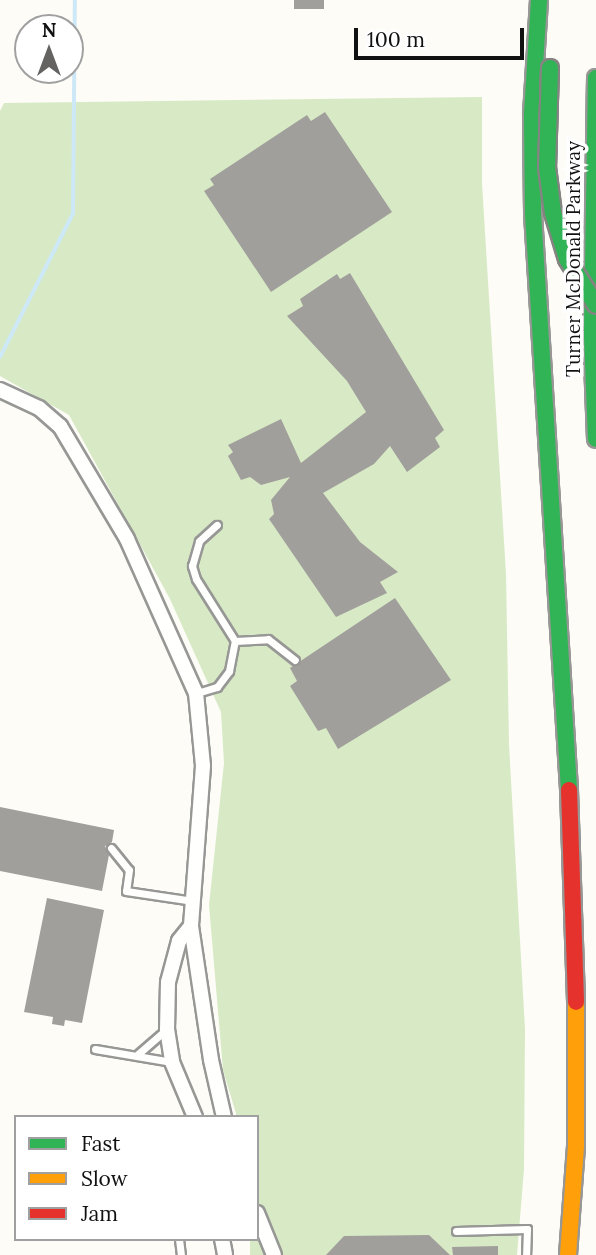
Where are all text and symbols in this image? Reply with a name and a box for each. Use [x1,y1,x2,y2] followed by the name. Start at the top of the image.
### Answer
[14,14,84,84] north arrow
[358,14,528,58] scale bar
[42,18,56,42] text: N
[367,26,425,53] text: 100 m
[563,141,585,377] street label: Turner McDonald Parkway
[14,1115,259,1241] legend
[81,1130,120,1157] text: Fast
[81,1165,128,1192] text: Slow
[81,1200,118,1227] text: Jam

